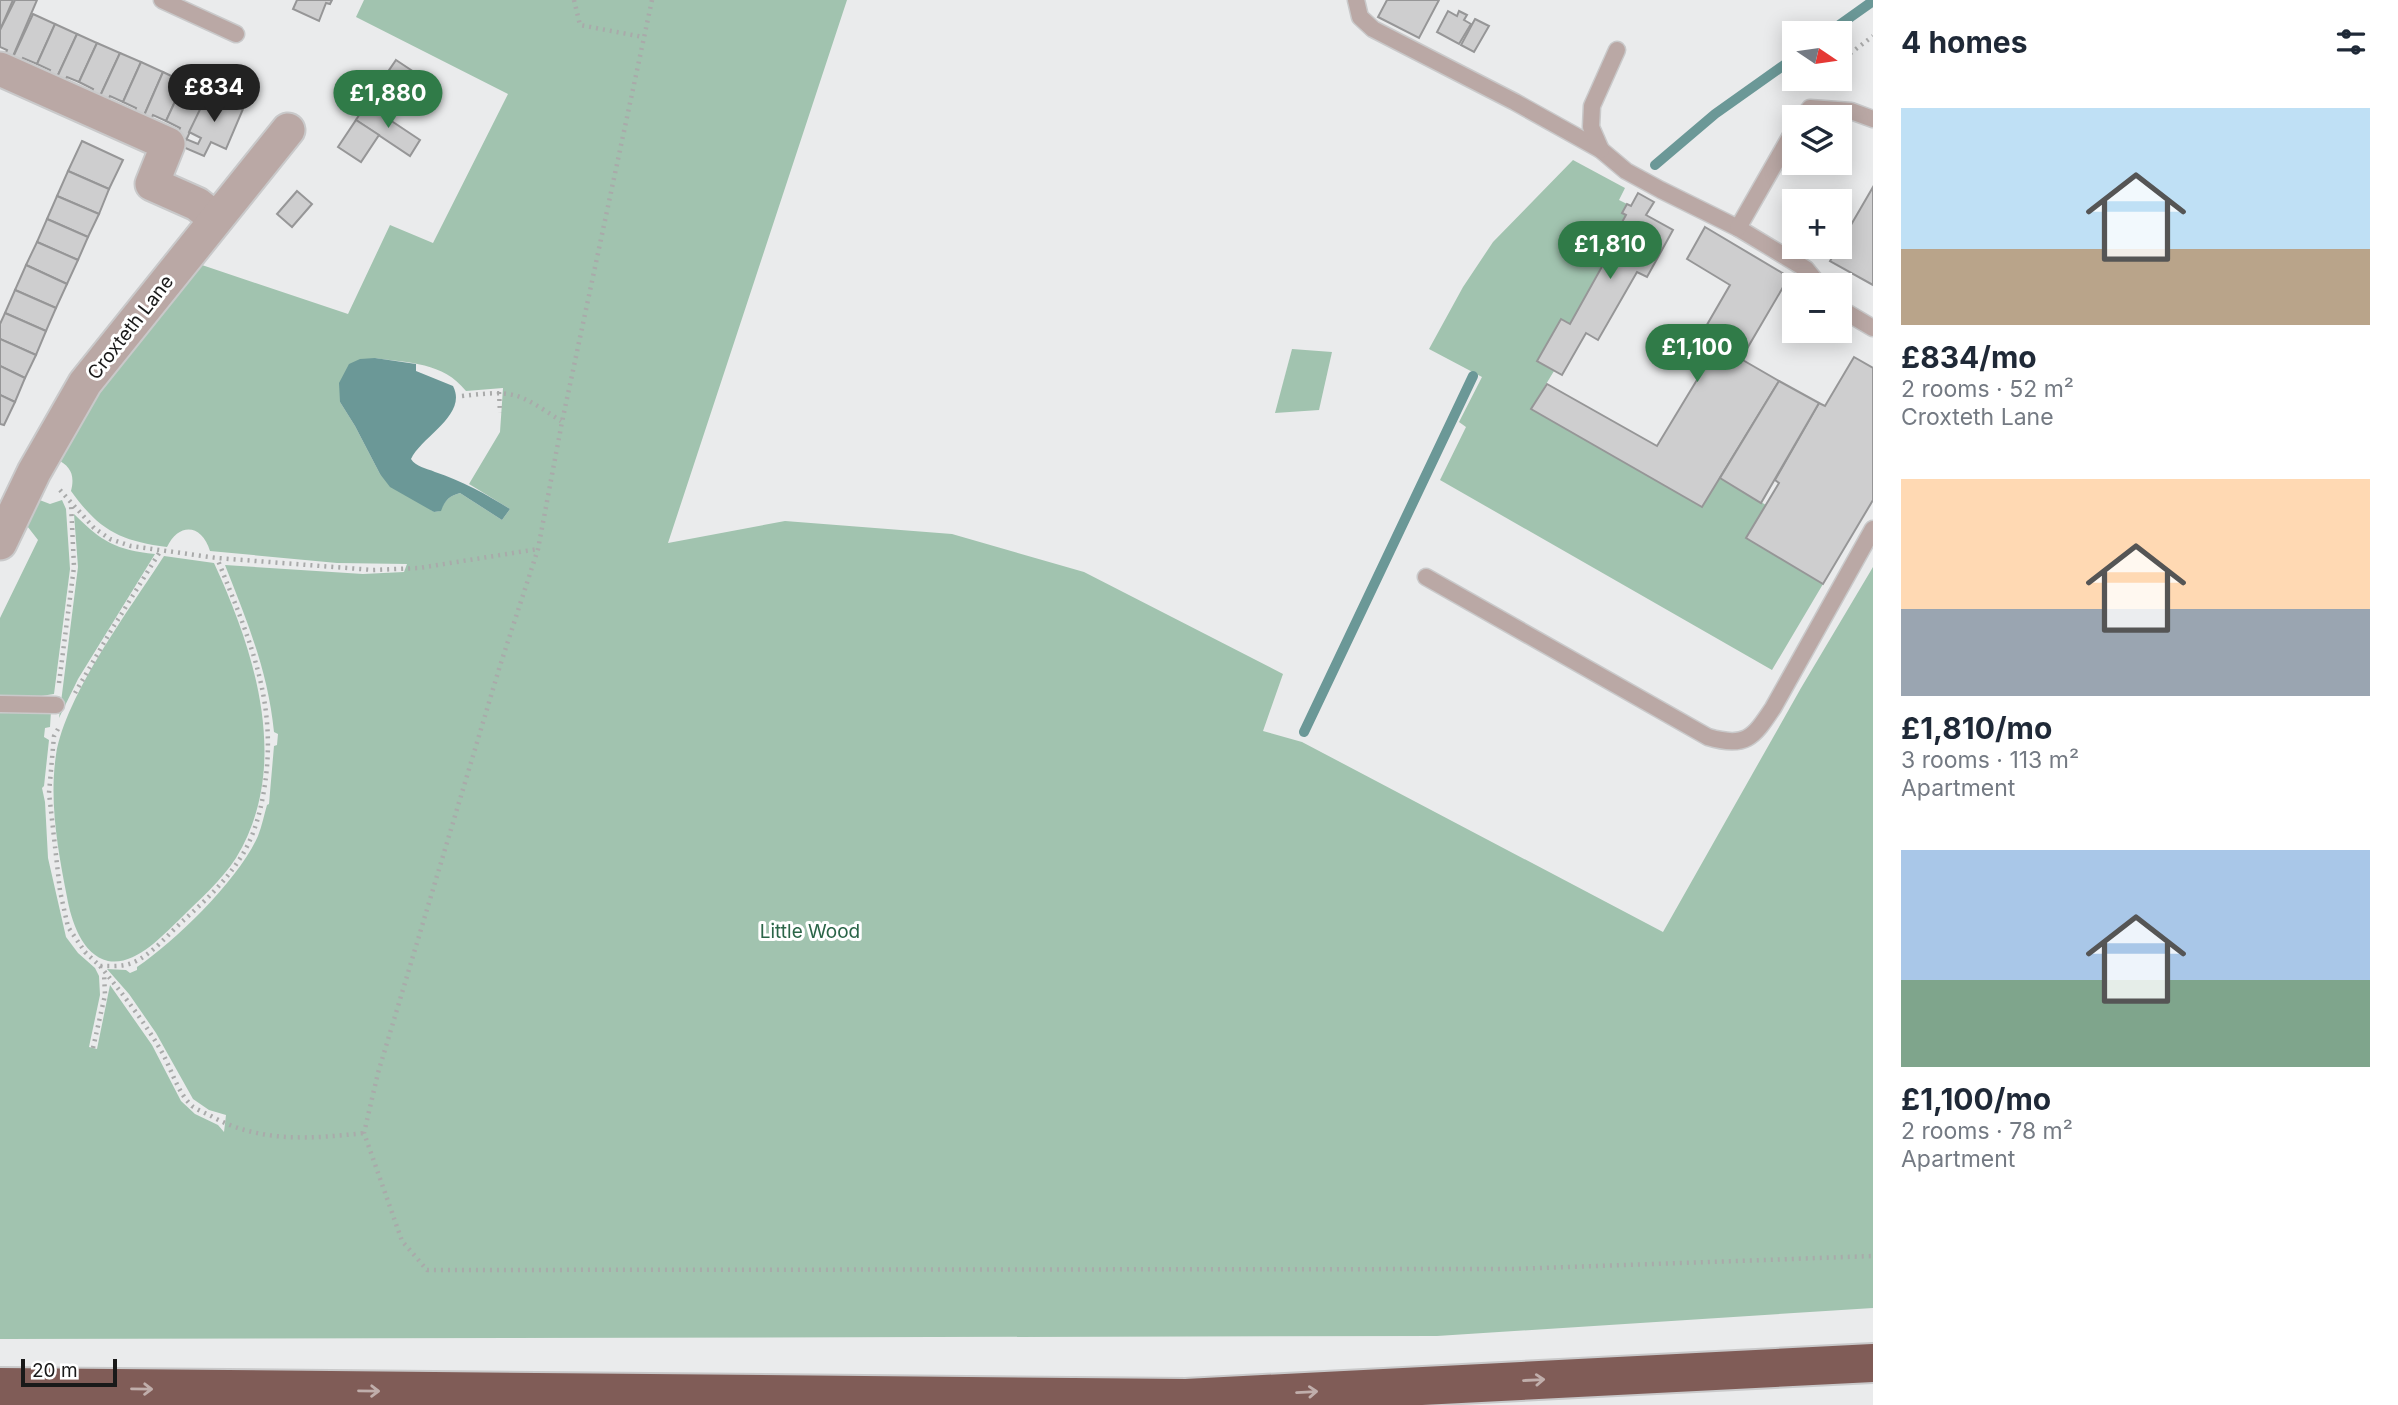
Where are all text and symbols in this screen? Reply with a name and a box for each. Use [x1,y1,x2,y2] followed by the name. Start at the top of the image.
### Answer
[1782,21,1852,91] north arrow
[1782,21,1852,343] map controls
[2332,23,2370,61] icon: filters
[1901,24,2028,60] text: 4 homes
[173,64,255,124] pin: £834
[331,71,445,130] pin: £1,880
[184,73,244,101] text: £834
[349,79,427,107] text: £1,880
[1782,105,1852,175] button: layers
[2073,154,2199,280] icon: home
[1782,189,1852,259] button: +
[1553,222,1667,281] pin: £1,810
[1574,230,1646,258] text: £1,810
[83,271,178,384] street label: Croxteth Lane
[1782,273,1852,343] button: −
[1640,324,1754,384] pin: £1,100
[1661,333,1733,361] text: £1,100
[1901,339,2037,375] text: £834/mo
[1901,375,2074,403] text: 2 rooms · 52 m²
[1901,403,2054,431] text: Croxteth Lane
[2073,525,2199,651] icon: home
[1901,710,2052,746] text: £1,810/mo
[1901,746,2079,774] text: 3 rooms · 113 m²
[1901,774,2015,802] text: Apartment
[2073,896,2199,1022] icon: home
[760,920,860,943] park label: Little Wood
[1901,1081,2051,1117] text: £1,100/mo
[1901,1117,2073,1145] text: 2 rooms · 78 m²
[1901,1145,2015,1173] text: Apartment
[21,1356,117,1388] scale bar
[32,1359,78,1382] text: 20 m
[1522,1374,1545,1387] one-way arrow
[130,1382,153,1396] one-way arrow
[357,1384,380,1398] one-way arrow
[1295,1385,1318,1398] one-way arrow

